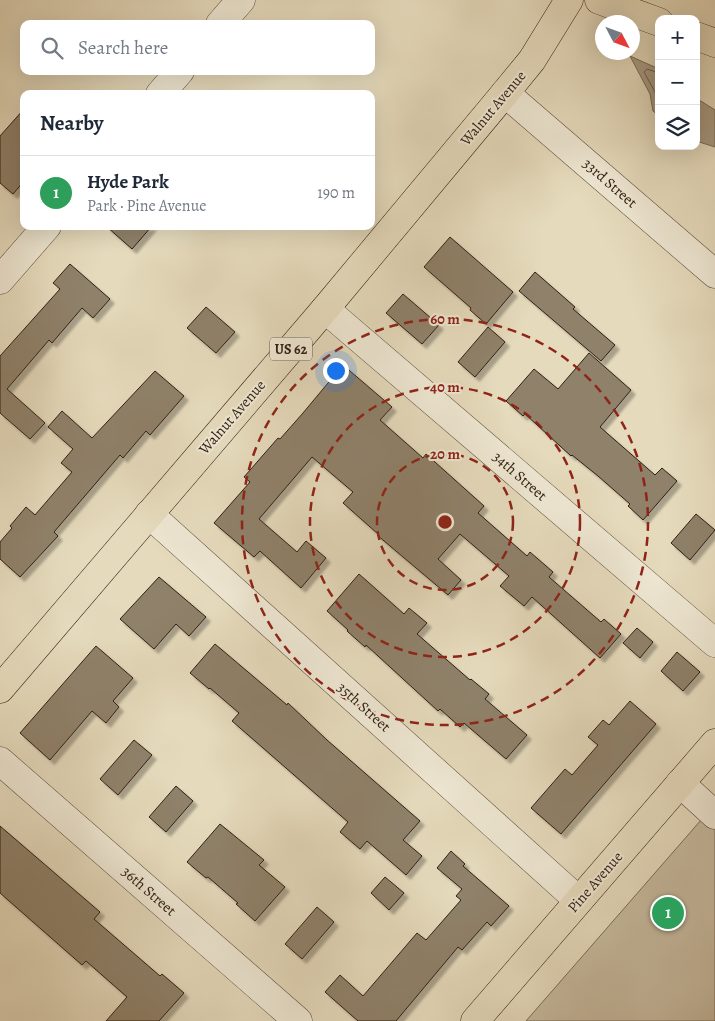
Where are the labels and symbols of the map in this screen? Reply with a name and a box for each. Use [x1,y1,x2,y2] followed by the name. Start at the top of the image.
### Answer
[595,15,640,60] north arrow
[455,66,531,151] street label: Walnut Avenue
[579,154,641,212] street label: 33rd Street
[430,309,460,329] text: 60 m
[270,338,312,360] road number: US 62
[323,358,349,384] your location
[194,375,270,459] street label: Walnut Avenue
[430,377,460,397] text: 40 m
[430,444,460,464] text: 20 m
[489,447,551,505] street label: 34th Street
[436,513,454,531] centre of rings
[333,678,395,736] street label: 35th Street
[563,847,627,917] street label: Pine Avenue
[118,862,180,920] street label: 36th Street
[652,894,684,932] pin: 1

